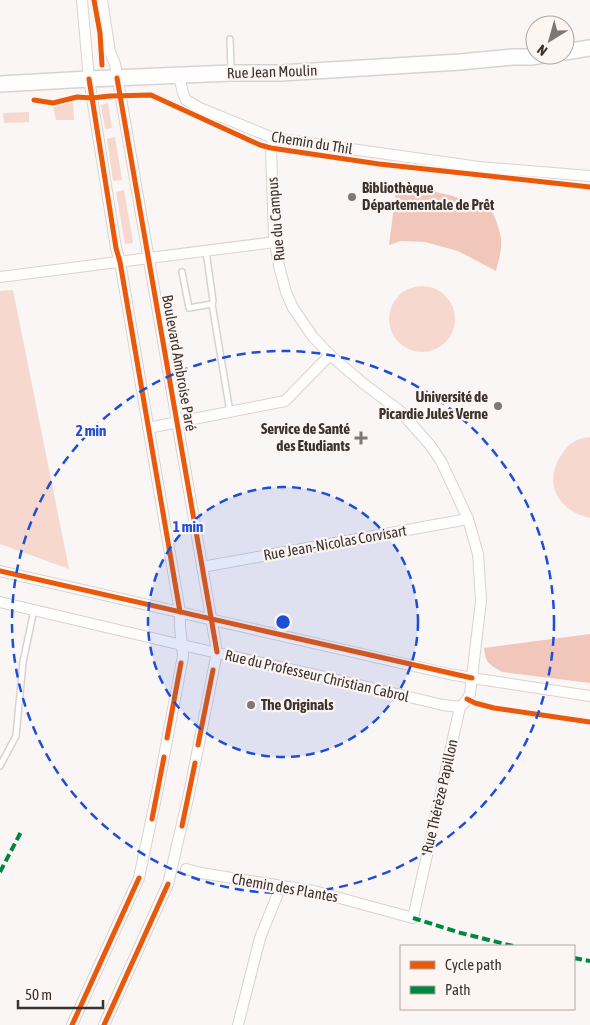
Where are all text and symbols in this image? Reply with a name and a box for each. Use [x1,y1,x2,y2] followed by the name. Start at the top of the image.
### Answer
[525,15,575,65] north arrow
[534,42,550,59] text: N
[226,61,318,82] street label: Rue Jean Moulin
[270,128,354,157] street label: Chemin du Thil
[263,176,288,262] street label: Rue du Campus
[362,179,495,213] place label: Bibliothèque Départementale de Prêt
[346,191,358,203] marker: Bibliothèque Départementale de Prêt
[159,293,200,433] street label: Boulevard Ambroise Paré
[379,388,488,422] place label: Université de Picardie Jules Verne
[492,400,504,412] marker: Université de Picardie Jules Verne
[261,420,351,454] place label: Service de Santé des Etudiants
[76,422,106,439] text: 2 min
[354,431,368,445] marker: Service de Santé des Etudiants
[173,518,203,535] text: 1 min
[262,522,408,563] street label: Rue Jean-Nicolas Corvisart
[274,613,292,631] centre of rings
[223,646,411,705] street label: Rue du Professeur Christian Cabrol
[261,696,334,713] place label: The Originals
[245,699,257,711] marker: The Originals
[418,737,461,854] street label: Rue Thérèze Papillon
[231,870,340,905] street label: Chemin des Plantes
[400,945,575,1010] legend
[445,956,502,973] text: Cycle path
[18,978,102,1010] scale bar
[445,981,471,998] text: Path
[25,986,52,1003] text: 50 m

